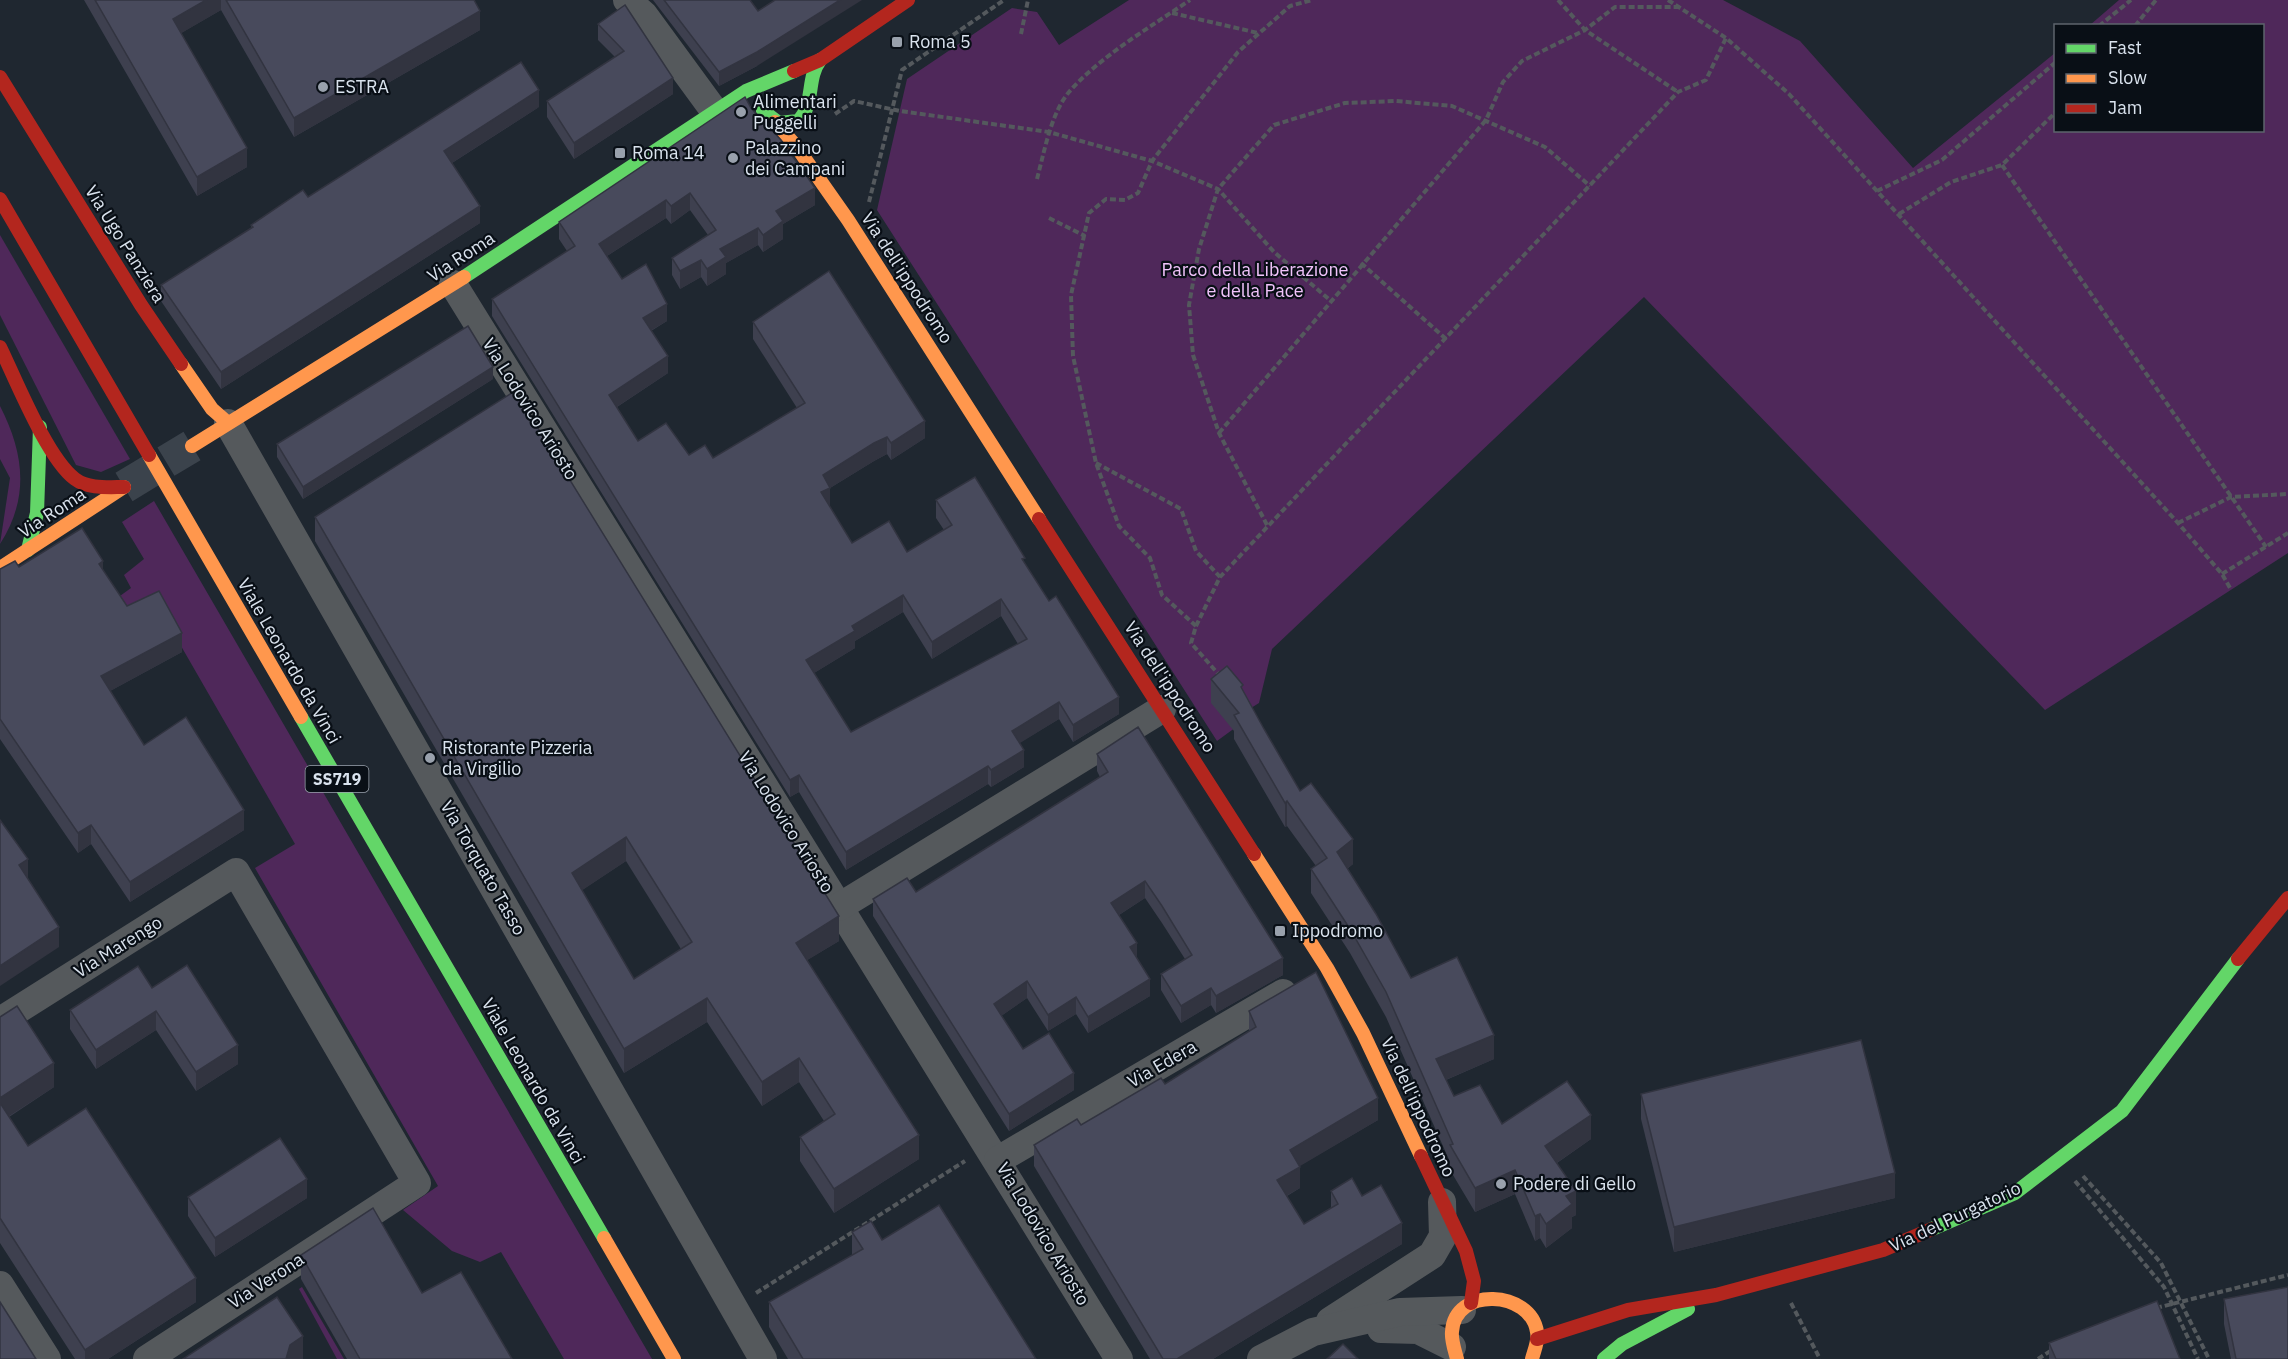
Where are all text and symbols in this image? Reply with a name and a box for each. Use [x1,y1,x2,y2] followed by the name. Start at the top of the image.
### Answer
[2054,24,2264,132] legend
[909,30,971,53] place label: Roma 5
[890,35,904,49] marker: Roma 5
[2108,36,2142,59] text: Fast
[2108,66,2147,89] text: Slow
[335,75,390,98] place label: ESTRA
[316,80,330,94] marker: ESTRA
[753,90,837,134] place label: Alimentari Puggelli
[2108,96,2143,119] text: Jam
[734,105,748,119] marker: Alimentari Puggelli
[745,136,845,180] place label: Palazzino dei Campani
[632,141,705,164] place label: Roma 14
[613,146,627,160] marker: Roma 14
[726,151,740,165] marker: Palazzino dei Campani
[80,181,171,307] street label: Via Ugo Panziera
[856,208,958,348] street label: Via dell'ippodromo
[423,226,499,287] street label: Via Roma
[1161,258,1349,302] park label: Parco della Liberazione e della Pace
[477,334,583,484] street label: Via Lodovico Ariosto
[14,482,90,543] street label: Via Roma
[233,574,346,748] street label: Viale Leonardo da Vinci
[1119,617,1221,757] street label: Via dell'ippodromo
[442,736,593,780] place label: Ristorante Pizzeria da Virgilio
[733,747,839,897] street label: Via Lodovico Ariosto
[423,751,437,765] marker: Ristorante Pizzeria da Virgilio
[306,766,368,792] road number: SS719
[435,796,531,939] street label: Via Torquato Tasso
[69,910,166,983] street label: Via Marengo
[1292,919,1383,942] place label: Ippodromo
[1273,924,1287,938] marker: Ippodromo
[477,994,590,1168] street label: Viale Leonardo da Vinci
[1376,1033,1461,1181] street label: Via dell'ippodromo
[1123,1034,1201,1093] street label: Via Edera
[992,1158,1095,1309] street label: Via Lodovico Ariosto
[1513,1172,1636,1195] place label: Podere di Gello
[1885,1176,2024,1257] street label: Via del Purgatorio
[1494,1177,1508,1191] marker: Podere di Gello
[223,1247,308,1314] street label: Via Verona

